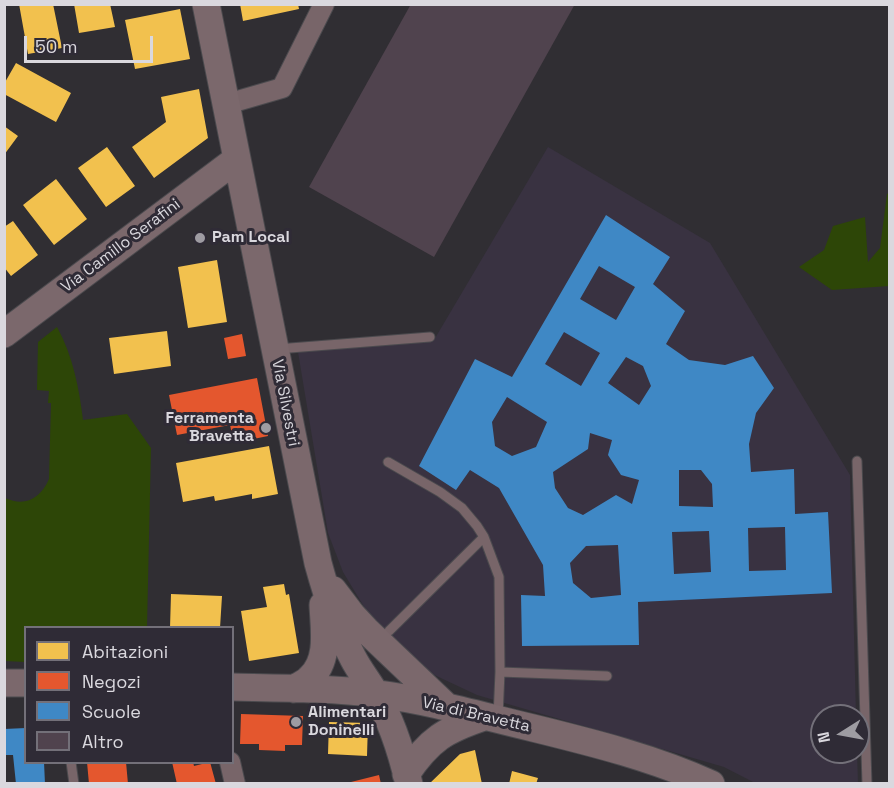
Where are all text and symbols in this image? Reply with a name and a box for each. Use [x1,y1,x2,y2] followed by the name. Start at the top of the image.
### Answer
[27,24,156,62] scale bar
[35,35,77,58] text: 50 m
[58,195,184,297] street label: Via Camillo Serafini
[212,228,290,248] place label: Pam Local
[193,231,207,245] marker: Pam Local
[267,358,303,448] street label: Via Silvestri
[165,409,254,447] place label: Ferramenta Bravetta
[259,421,273,435] marker: Ferramenta Bravetta
[24,626,234,764] legend
[82,640,168,663] text: Abitazioni
[82,670,141,693] text: Negozi
[420,693,532,737] street label: Via di Bravetta
[82,700,141,723] text: Scuole
[308,703,386,741] place label: Alimentari Doninelli
[810,704,870,764] north arrow
[289,715,303,729] marker: Alimentari Doninelli
[82,730,124,753] text: Altro
[812,730,835,744] text: N

